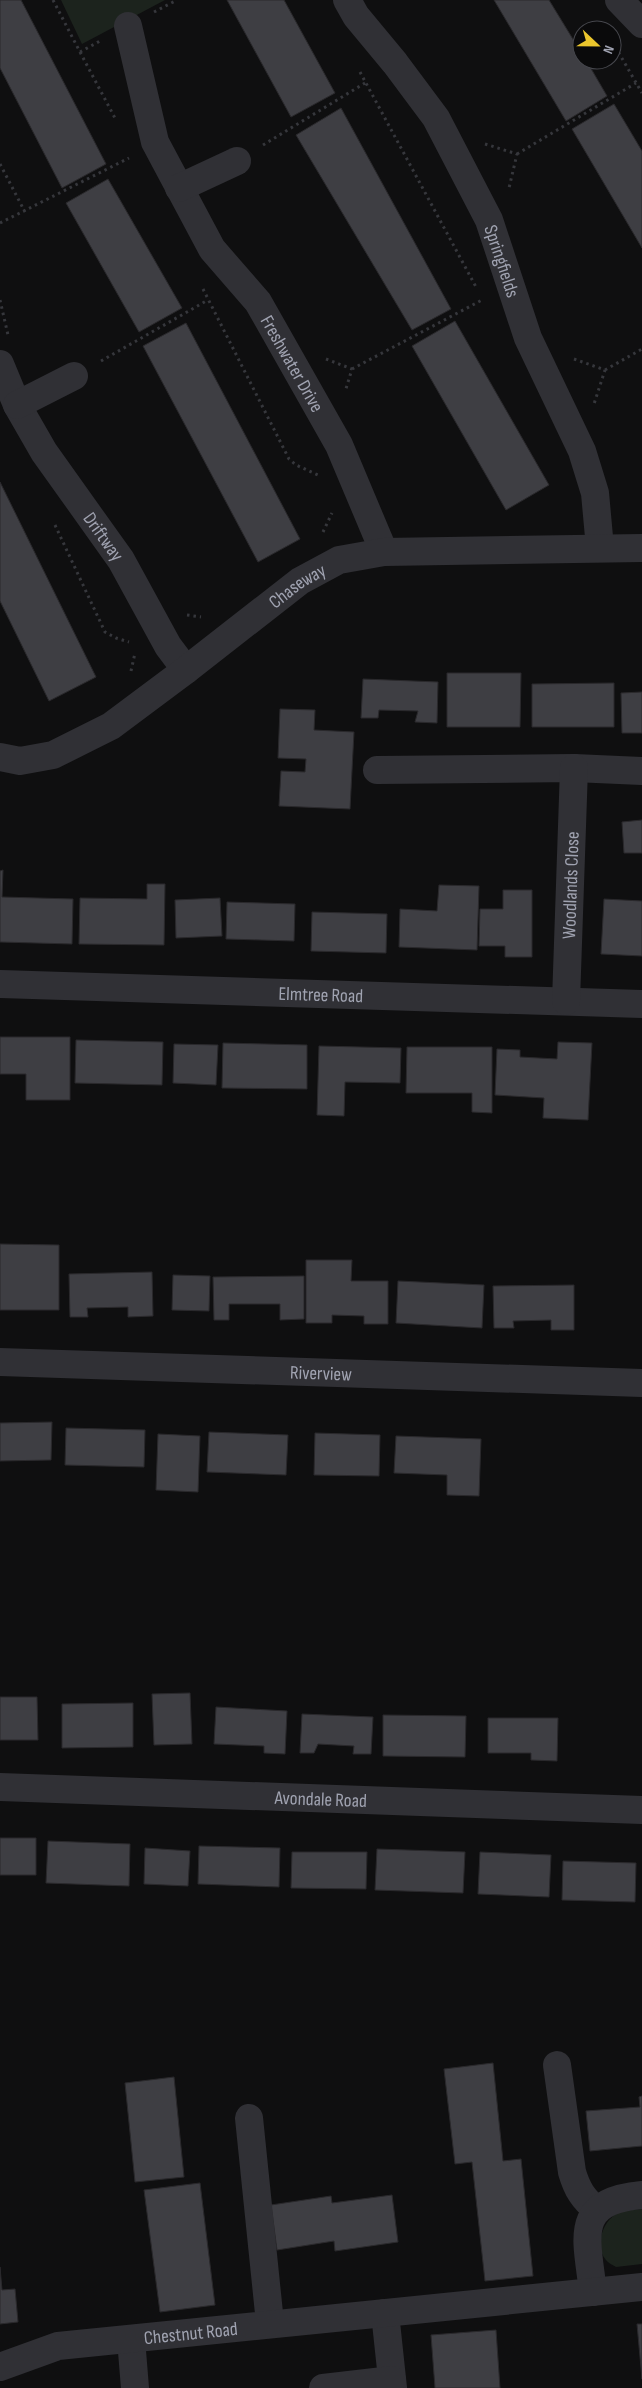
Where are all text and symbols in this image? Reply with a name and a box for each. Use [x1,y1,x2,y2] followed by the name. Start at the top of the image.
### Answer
[572,20,622,70] north arrow
[599,43,618,56] text: N
[478,222,524,301] street label: Springfields
[255,312,328,417] street label: Freshwater Drive
[78,508,128,567] street label: Driftway
[265,559,331,614] street label: Chaseway
[558,831,585,939] street label: Woodlands Close
[278,983,363,1008] street label: Elmtree Road
[289,1361,352,1387] street label: Riverview
[273,1787,367,1813] street label: Avondale Road
[143,2318,239,2350] street label: Chestnut Road

